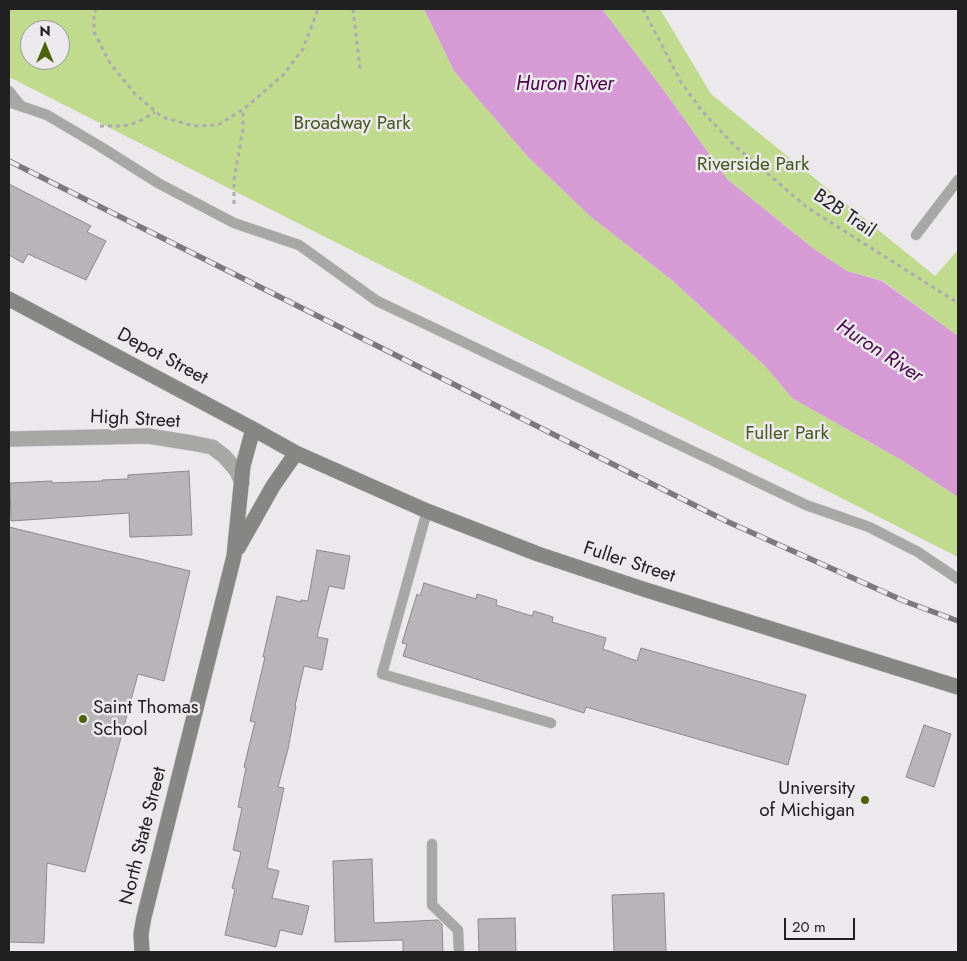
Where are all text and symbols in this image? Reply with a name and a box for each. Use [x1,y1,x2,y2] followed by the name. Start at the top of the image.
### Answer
[20,20,70,70] north arrow
[39,21,51,41] text: N
[516,73,614,97] water label: Huron River
[293,113,411,135] park label: Broadway Park
[697,154,809,176] park label: Riverside Park
[809,185,879,243] street label: B2B Trail
[831,315,927,389] water label: Huron River
[113,324,211,390] street label: Depot Street
[89,406,181,434] street label: High Street
[745,423,829,445] park label: Fuller Park
[580,537,678,589] street label: Fuller Street
[93,697,199,741] place label: Saint Thomas School
[77,713,89,725] marker: Saint Thomas School
[116,765,172,907] street label: North State Street
[759,778,855,822] place label: University of Michigan
[859,794,871,806] marker: University of Michigan
[787,908,858,940] scale bar
[792,916,826,938] text: 20 m

